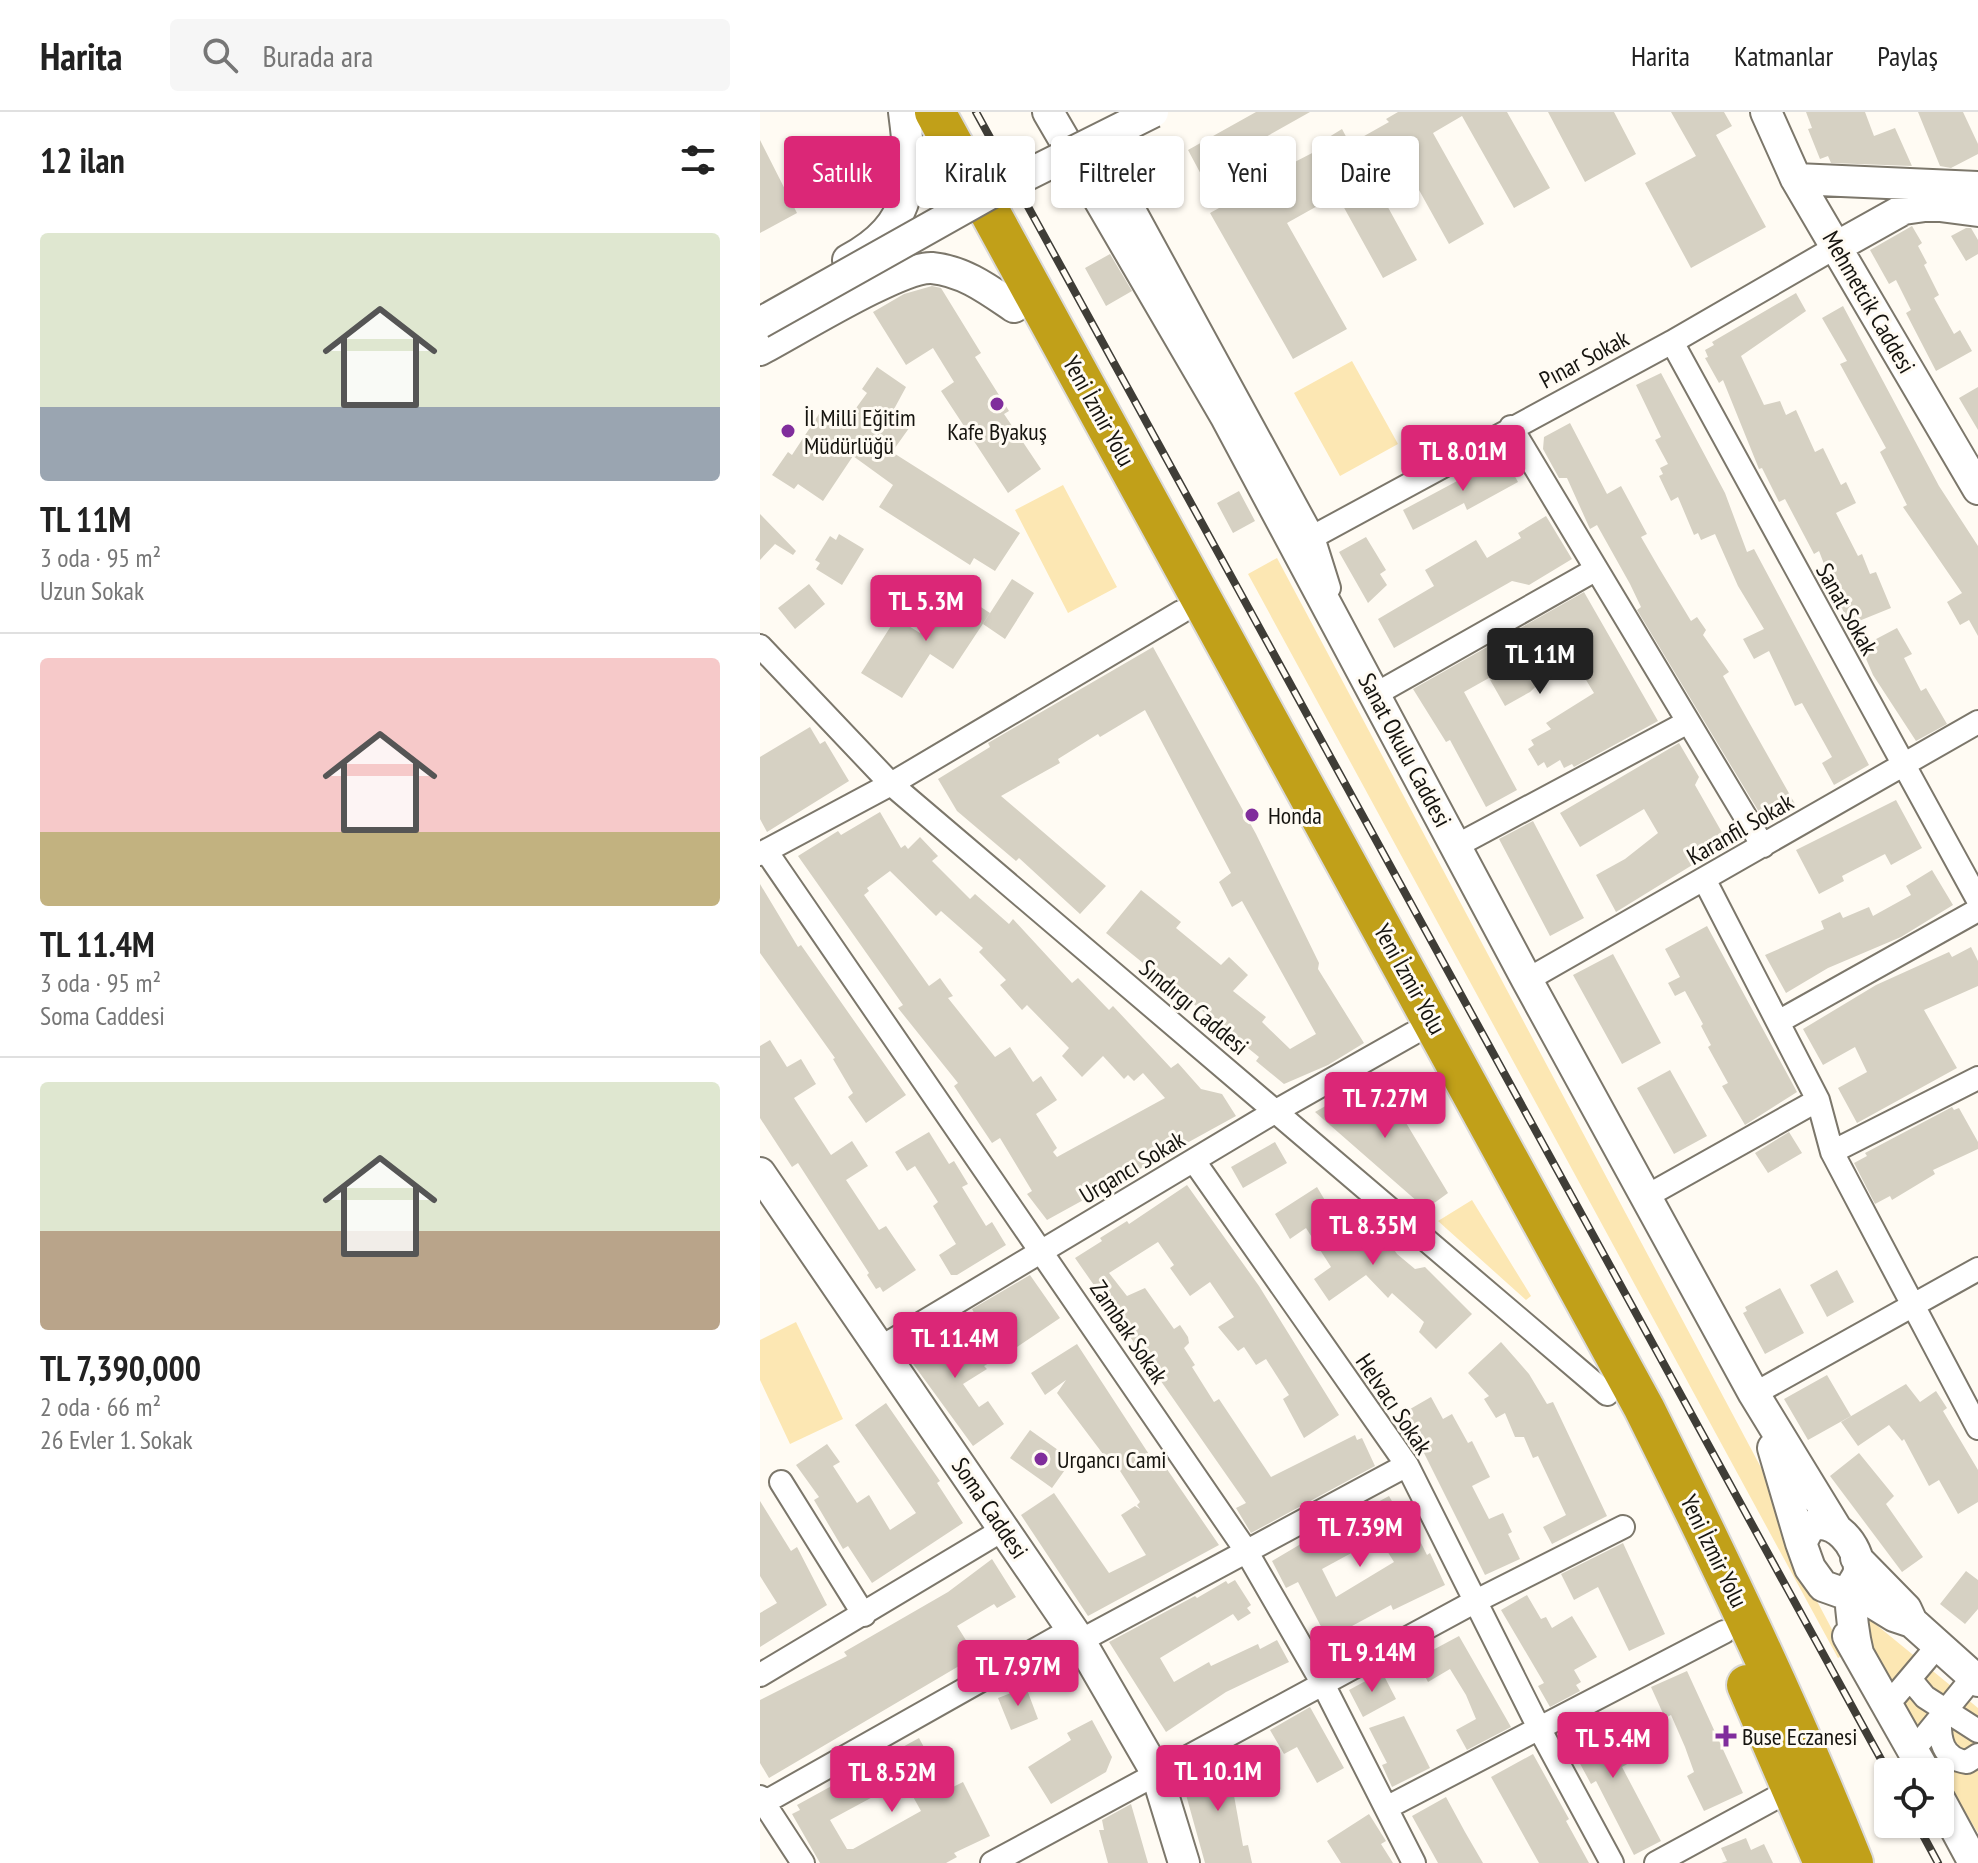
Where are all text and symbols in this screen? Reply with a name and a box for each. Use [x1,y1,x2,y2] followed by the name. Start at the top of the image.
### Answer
[170,19,730,91] search box
[40,31,122,80] text: Harita
[198,33,242,77] icon: search
[262,36,373,75] text: Burada ara
[1631,37,1690,74] text: Harita
[1734,37,1833,74] text: Katmanlar
[1877,37,1938,74] text: Paylaş
[784,136,900,208] chip: Satılık
[916,136,1035,208] chip: Kiralık
[1051,136,1184,208] chip: Filtreler
[1200,136,1296,208] chip: Yeni
[1312,136,1419,208] chip: Daire
[40,138,125,182] text: 12 ilan
[676,138,720,182] icon: filters
[1816,225,1922,379] street label: Mehmetcik Caddesi
[308,285,452,429] icon: home
[1534,322,1635,395] street label: Pınar Sokak
[1056,350,1142,472] street label: Yeni İzmir Yolu
[988,395,1006,413] marker: Kafe Byakuş
[804,402,916,461] place label: İl Milli Eğitim Müdürlüğü
[947,416,1047,447] place label: Kafe Byakuş
[779,422,797,440] marker: İl Milli Eğitim Müdürlüğü
[1380,425,1546,493] pin: TL 8.01M
[1419,434,1507,467] text: TL 8.01M
[40,497,131,541] text: TL 11M
[40,541,161,574] text: 3 oda · 95 m²
[1809,558,1885,661] street label: Sanat Sokak
[40,574,144,607] text: Uzun Sokak
[852,575,1000,643] pin: TL 5.3M
[888,584,964,617] text: TL 5.3M
[1475,628,1605,696] pin: TL 11M
[1505,637,1575,670] text: TL 11M
[1351,668,1459,832] street label: Sanat Okulu Caddesi
[308,710,452,854] icon: home
[1681,786,1799,872] street label: Karanfil Sokak
[1268,800,1322,831] place label: Honda
[1243,806,1261,824] marker: Honda
[1367,918,1453,1040] street label: Yeni İzmir Yolu
[40,922,155,966] text: TL 11.4M
[1133,952,1255,1062] street label: Sındırgı Caddesi
[40,966,161,999] text: 3 oda · 95 m²
[40,999,165,1032] text: Soma Caddesi
[1302,1072,1468,1140] pin: TL 7.27M
[1343,1081,1428,1114] text: TL 7.27M
[1074,1123,1191,1210] street label: Urgancı Sokak
[308,1134,452,1278] icon: home
[1290,1199,1456,1267] pin: TL 8.35M
[1329,1208,1417,1241] text: TL 8.35M
[1083,1274,1175,1390] street label: Zambak Sokak
[872,1312,1038,1380] pin: TL 11.4M
[911,1321,999,1354] text: TL 11.4M
[40,1346,201,1390] text: TL 7,390,000
[1349,1348,1439,1461] street label: Helvacı Sokak
[40,1390,161,1423] text: 2 oda · 66 m²
[40,1423,193,1456] text: 26 Evler 1. Sokak
[1057,1444,1167,1475] place label: Urgancı Cami
[1032,1450,1050,1468] marker: Urgancı Cami
[945,1452,1035,1564] street label: Soma Caddesi
[1673,1490,1755,1612] street label: Yeni İzmir Yolu
[1277,1501,1443,1569] pin: TL 7.39M
[1318,1510,1403,1543] text: TL 7.39M
[1289,1626,1455,1694] pin: TL 9.14M
[1328,1635,1416,1668] text: TL 9.14M
[935,1640,1101,1708] pin: TL 7.97M
[976,1649,1061,1682] text: TL 7.97M
[1539,1712,1687,1780] pin: TL 5.4M
[1575,1721,1651,1754] text: TL 5.4M
[1742,1721,1857,1752] place label: Buse Eczanesi
[1717,1727,1735,1745] marker: Buse Eczanesi
[1135,1745,1301,1813] pin: TL 10.1M
[809,1746,975,1814] pin: TL 8.52M
[1174,1754,1262,1787] text: TL 10.1M
[848,1755,936,1788] text: TL 8.52M
[1874,1758,1954,1838] map controls
[1874,1758,1954,1838] button: locate

